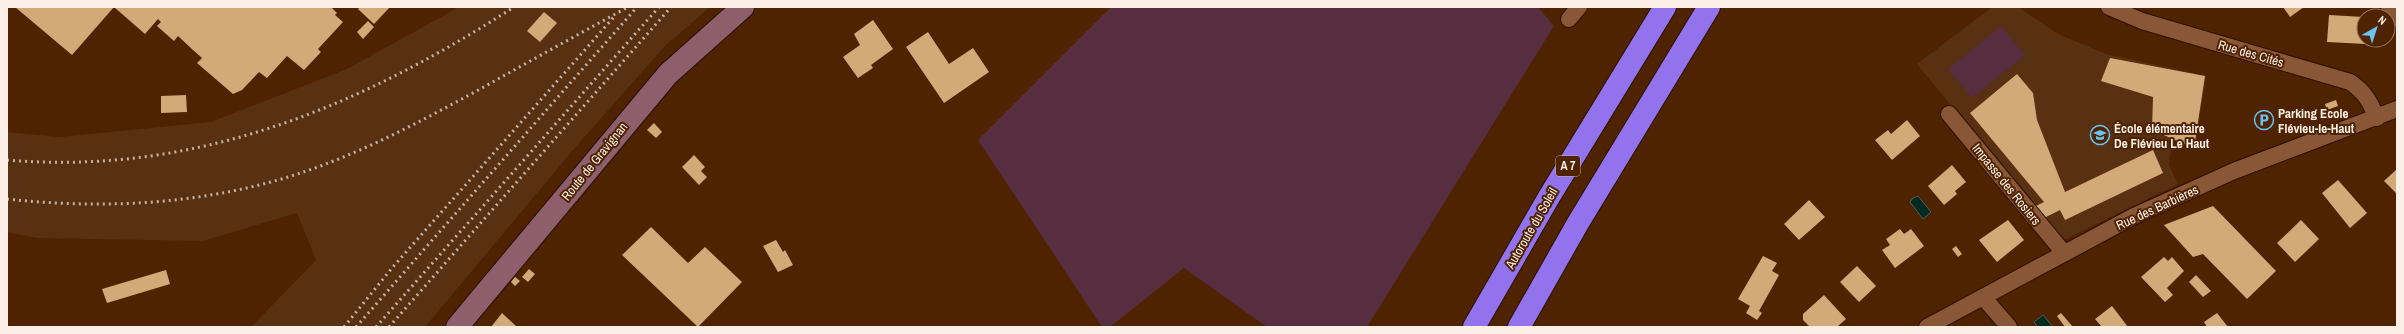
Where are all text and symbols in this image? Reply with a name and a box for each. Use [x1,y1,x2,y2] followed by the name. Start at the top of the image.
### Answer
[2356,8,2396,48] north arrow
[2375,13,2389,28] text: N
[2216,36,2286,71] street label: Rue des Cités
[2278,105,2355,137] place label: Parking Ecole Flévieu-le-Haut
[2253,109,2275,131] parking icon: Parking Ecole Flévieu-le-Haut
[558,119,631,204] street label: Route de Gravignan
[2114,120,2210,152] place label: École élémentaire De Flévieu Le Haut
[2089,124,2111,146] school or university icon: École élémentaire De Flévieu Le Haut
[1968,140,2045,229] street label: Impasse des Rosiers
[1556,156,1580,176] road number: A 7
[2113,181,2201,234] street label: Rue des Barbières
[1501,185,1561,273] street label: Autoroute du Soleil

